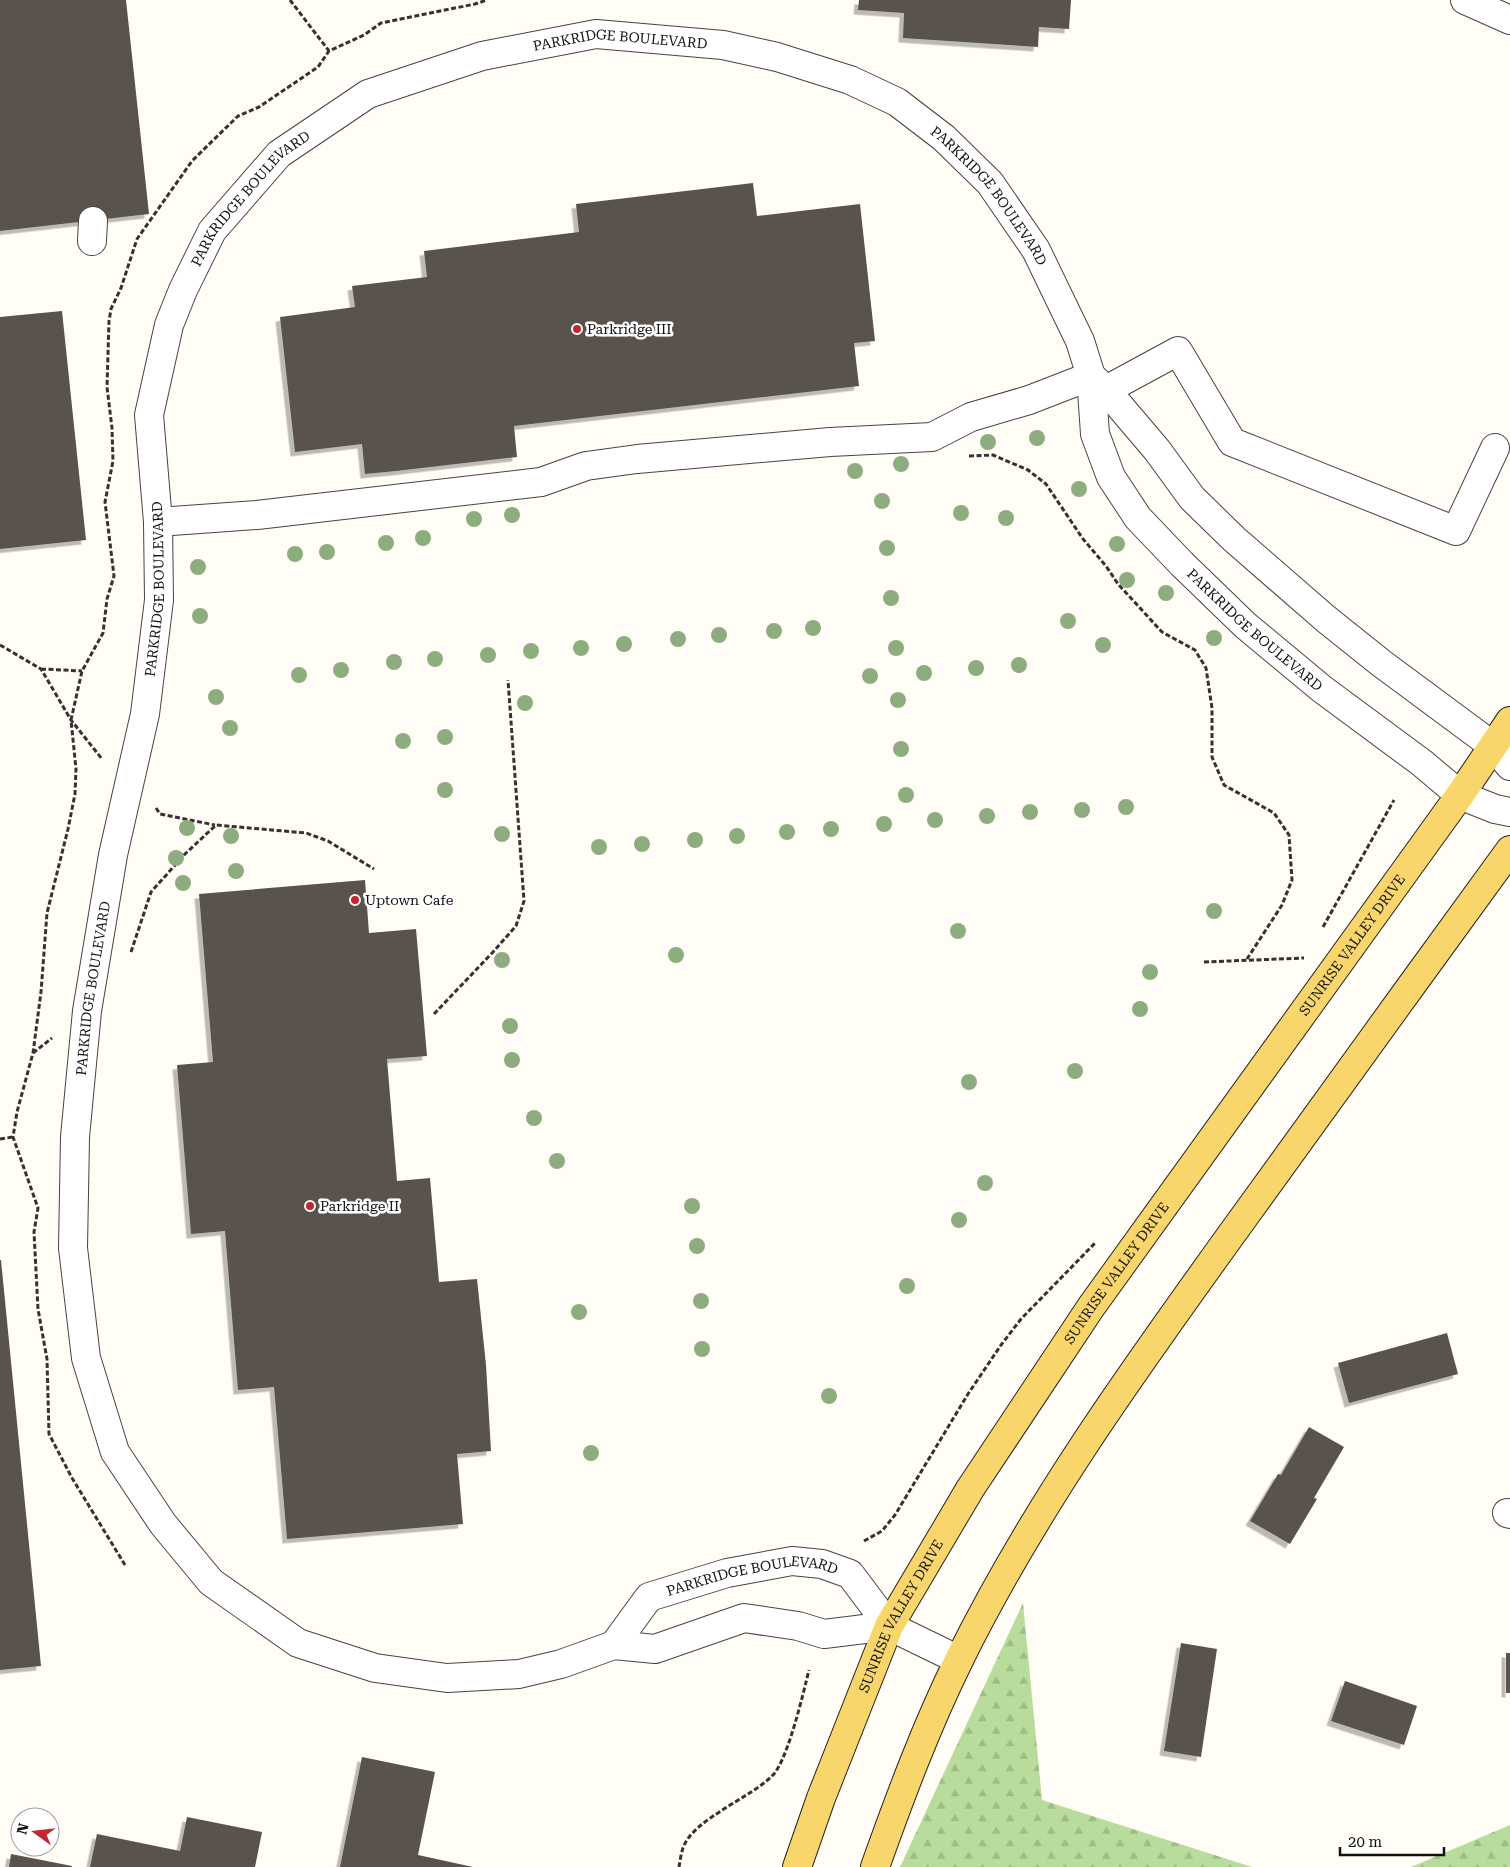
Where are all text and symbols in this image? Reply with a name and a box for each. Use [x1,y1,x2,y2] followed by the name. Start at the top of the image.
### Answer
[532,26,708,54] street label: PARKRIDGE BOULEVARD
[928,123,1050,268] street label: PARKRIDGE BOULEVARD
[188,127,313,269] street label: PARKRIDGE BOULEVARD
[587,321,672,337] place label: Parkridge III
[571,323,583,335] marker: Parkridge III
[142,501,167,678] street label: PARKRIDGE BOULEVARD
[1184,565,1326,694] street label: PARKRIDGE BOULEVARD
[1296,871,1408,1019] street label: SUNRISE VALLEY DRIVE
[365,892,454,908] place label: Uptown Cafe
[349,894,361,906] marker: Uptown Cafe
[73,900,113,1076] street label: PARKRIDGE BOULEVARD
[320,1198,399,1214] place label: Parkridge II
[1061,1199,1172,1347] street label: SUNRISE VALLEY DRIVE
[304,1200,316,1212] marker: Parkridge II
[855,1537,946,1695] street label: SUNRISE VALLEY DRIVE
[664,1553,841,1599] street label: PARKRIDGE BOULEVARD
[10,1807,60,1857] north arrow
[13,1821,32,1836] text: N
[1340,1824,1444,1856] scale bar
[1348,1833,1383,1851] text: 20 m

